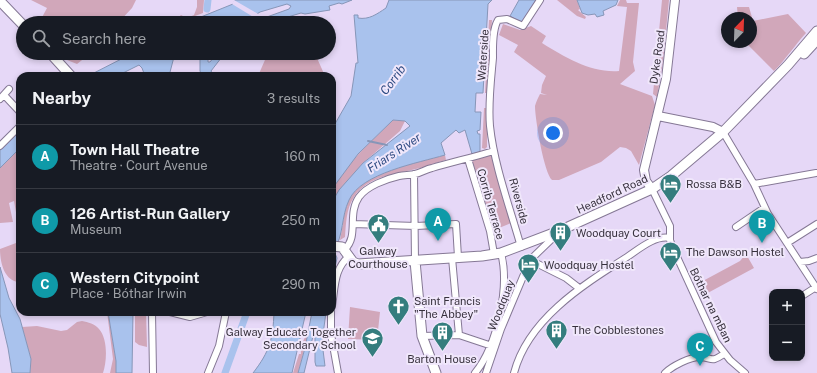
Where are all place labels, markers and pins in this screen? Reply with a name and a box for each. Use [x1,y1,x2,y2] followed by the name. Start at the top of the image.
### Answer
[657,171,683,204] hotel icon: Rossa B&B
[686,178,742,190] place label: Rossa B&B
[425,208,451,241] pin: A
[749,210,775,243] pin: B
[365,212,391,245] public building icon: Galway Courthouse
[547,220,573,253] building icon: Woodquay Court
[576,227,661,239] place label: Woodquay Court
[658,239,684,272] hotel icon: The Dawson Hostel
[348,245,408,270] place label: Galway Courthouse
[686,246,784,258] place label: The Dawson Hostel
[516,252,542,285] hotel icon: Woodquay Hostel
[544,259,634,271] place label: Woodquay Hostel
[385,294,411,327] church icon: Saint Francis "The Abbey"
[414,295,481,320] place label: Saint Francis "The Abbey"
[544,317,570,350] building icon: The Cobblestones
[429,320,455,353] building icon: Barton House
[572,324,664,336] place label: The Cobblestones
[359,325,385,358] school or university icon: Galway Educate Together Secondary School
[226,326,356,351] place label: Galway Educate Together Secondary School
[687,333,713,366] pin: C
[407,353,477,365] place label: Barton House

